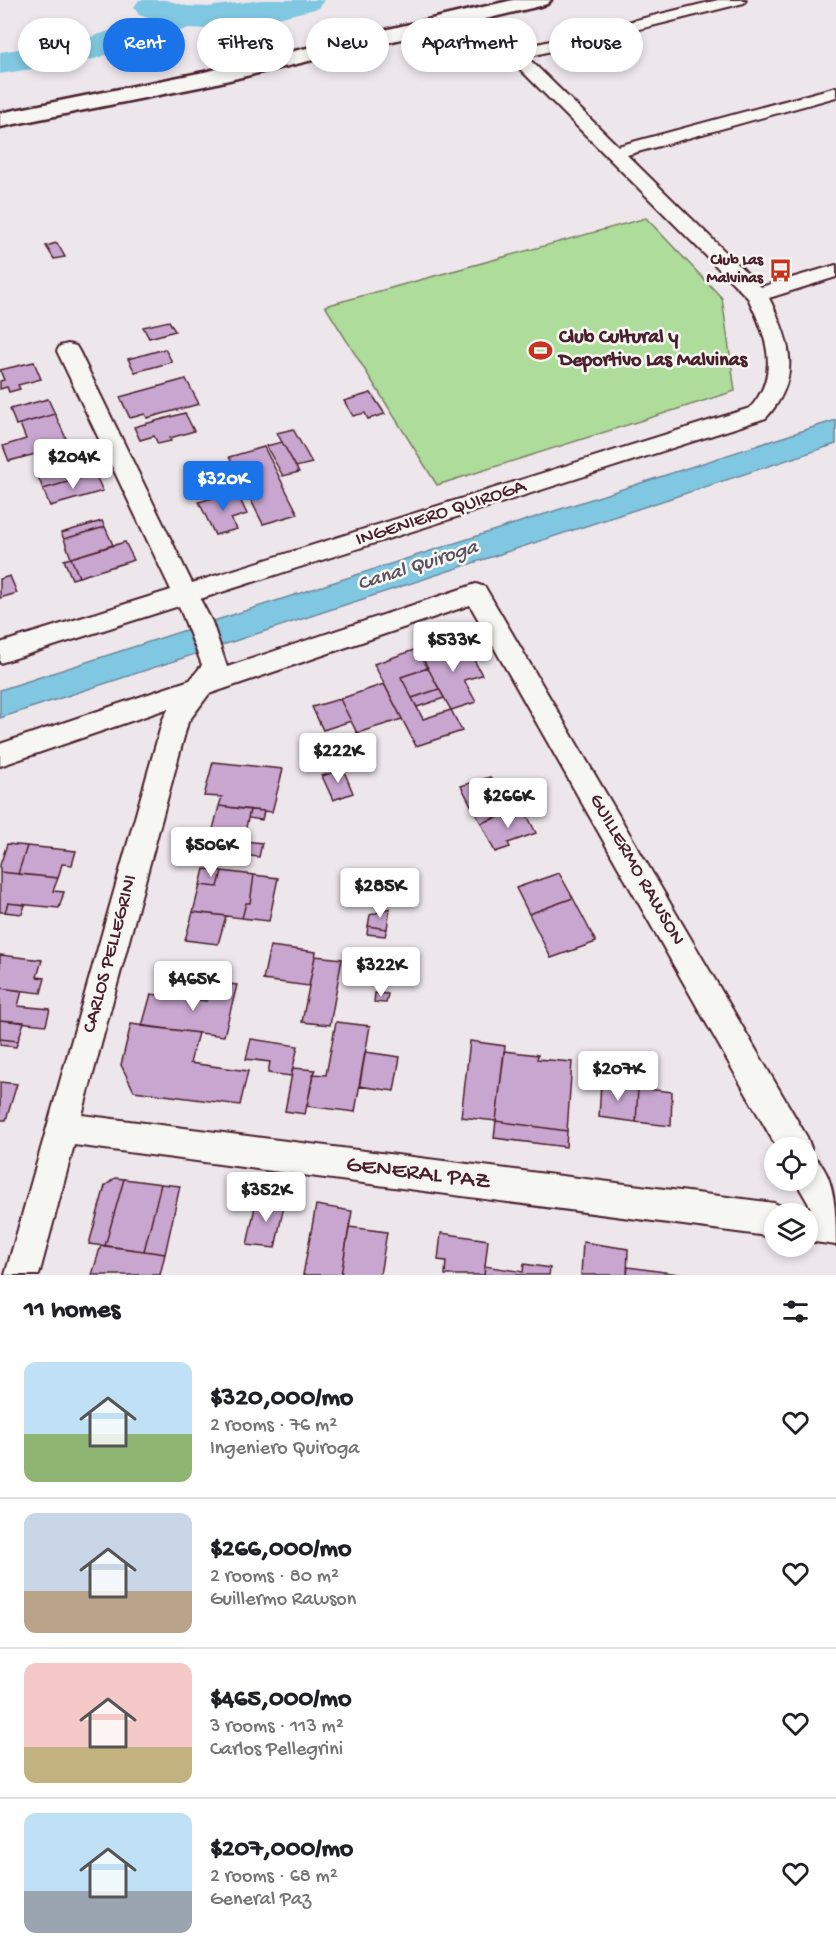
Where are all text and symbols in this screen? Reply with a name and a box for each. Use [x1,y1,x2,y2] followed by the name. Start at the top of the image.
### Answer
[18,18,91,72] chip: Buy
[103,18,185,72] chip: Rent
[197,18,294,72] chip: Filters
[306,18,389,72] chip: New
[401,18,537,72] chip: Apartment
[549,18,643,72] chip: House
[707,252,764,289] place label: Club Las Malvinas
[768,257,794,283] bus stop icon: Club Las Malvinas
[557,327,749,373] place label: Club Cultural y Deportivo Las Malvinas
[528,337,554,363] sports icon: Club Cultural y Deportivo Las Malvinas
[31,439,115,490] pin: $204K
[48,447,98,470] text: $204K
[181,461,265,512] pin: $320K
[197,469,249,492] text: $320K
[353,475,530,552] street label: INGENIERO QUIROGA
[355,535,482,598] water label: Canal Quiroga
[411,622,495,673] pin: $533K
[427,630,479,653] text: $533K
[296,733,380,784] pin: $222K
[313,741,363,764] text: $222K
[466,778,550,829] pin: $266K
[483,786,533,809] text: $266K
[583,790,689,950] street label: GUILLERMO RAWSON
[169,827,253,878] pin: $506K
[185,835,237,858] text: $506K
[338,868,422,919] pin: $285K
[79,872,143,1036] street label: CARLOS PELLEGRINI
[354,876,406,899] text: $285K
[339,947,423,998] pin: $322K
[356,955,406,978] text: $322K
[151,961,235,1012] pin: $465K
[168,969,218,992] text: $465K
[576,1051,660,1102] pin: $207K
[592,1059,644,1082] text: $207K
[764,1137,818,1257] map controls
[764,1137,818,1191] button: locate
[344,1151,492,1197] street label: GENERAL PAZ
[224,1172,308,1223] pin: $352K
[241,1180,291,1203] text: $352K
[764,1203,818,1257] button: layers
[779,1295,812,1328] icon: filters
[24,1296,120,1327] text: 11 homes
[210,1384,353,1415] text: $320,000/mo
[72,1386,144,1458] icon: home
[779,1406,812,1439] icon: heart
[210,1415,337,1438] text: 2 rooms · 76 m²
[210,1438,359,1461] text: Ingeniero Quiroga
[210,1535,351,1566] text: $266,000/mo
[72,1537,144,1609] icon: home
[779,1557,812,1590] icon: heart
[210,1566,339,1589] text: 2 rooms · 80 m²
[210,1589,356,1612] text: Guillermo Rawson
[210,1685,352,1716] text: $465,000/mo
[72,1687,144,1759] icon: home
[779,1707,812,1740] icon: heart
[210,1716,344,1739] text: 3 rooms · 113 m²
[210,1739,343,1762] text: Carlos Pellegrini
[210,1835,353,1866] text: $207,000/mo
[72,1837,144,1909] icon: home
[779,1857,812,1890] icon: heart
[210,1866,338,1889] text: 2 rooms · 68 m²
[210,1889,311,1912] text: General Paz

